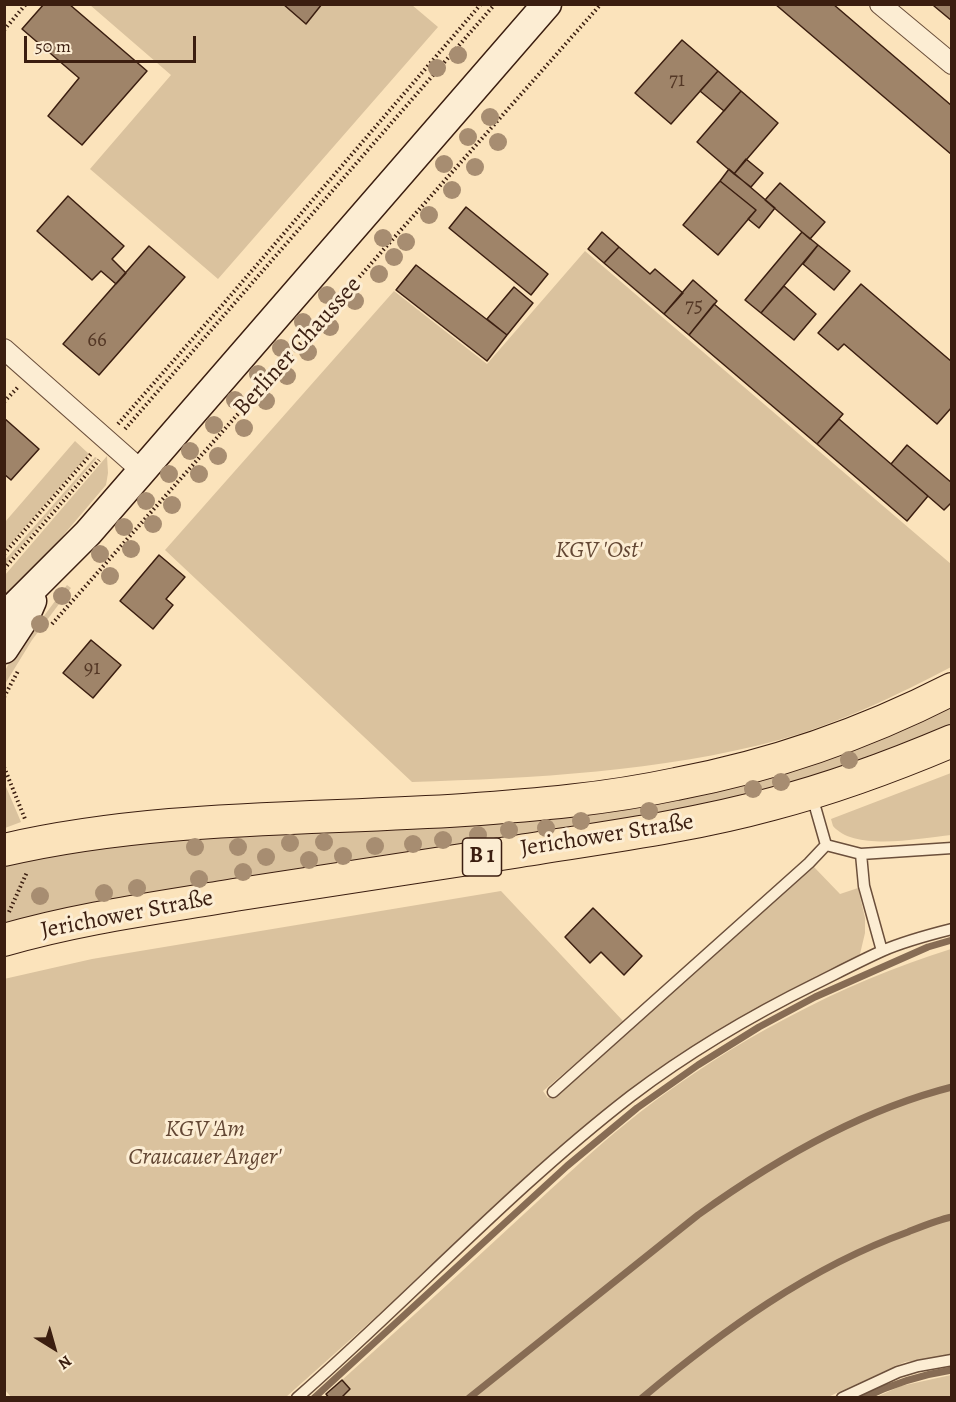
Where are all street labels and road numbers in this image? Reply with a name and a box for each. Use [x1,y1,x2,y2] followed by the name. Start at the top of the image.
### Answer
[228,271,368,423] street label: Berliner Chaussee
[518,808,696,864] street label: Jerichower Straße
[462,838,502,876] road number: B 1
[38,884,216,946] street label: Jerichower Straße

